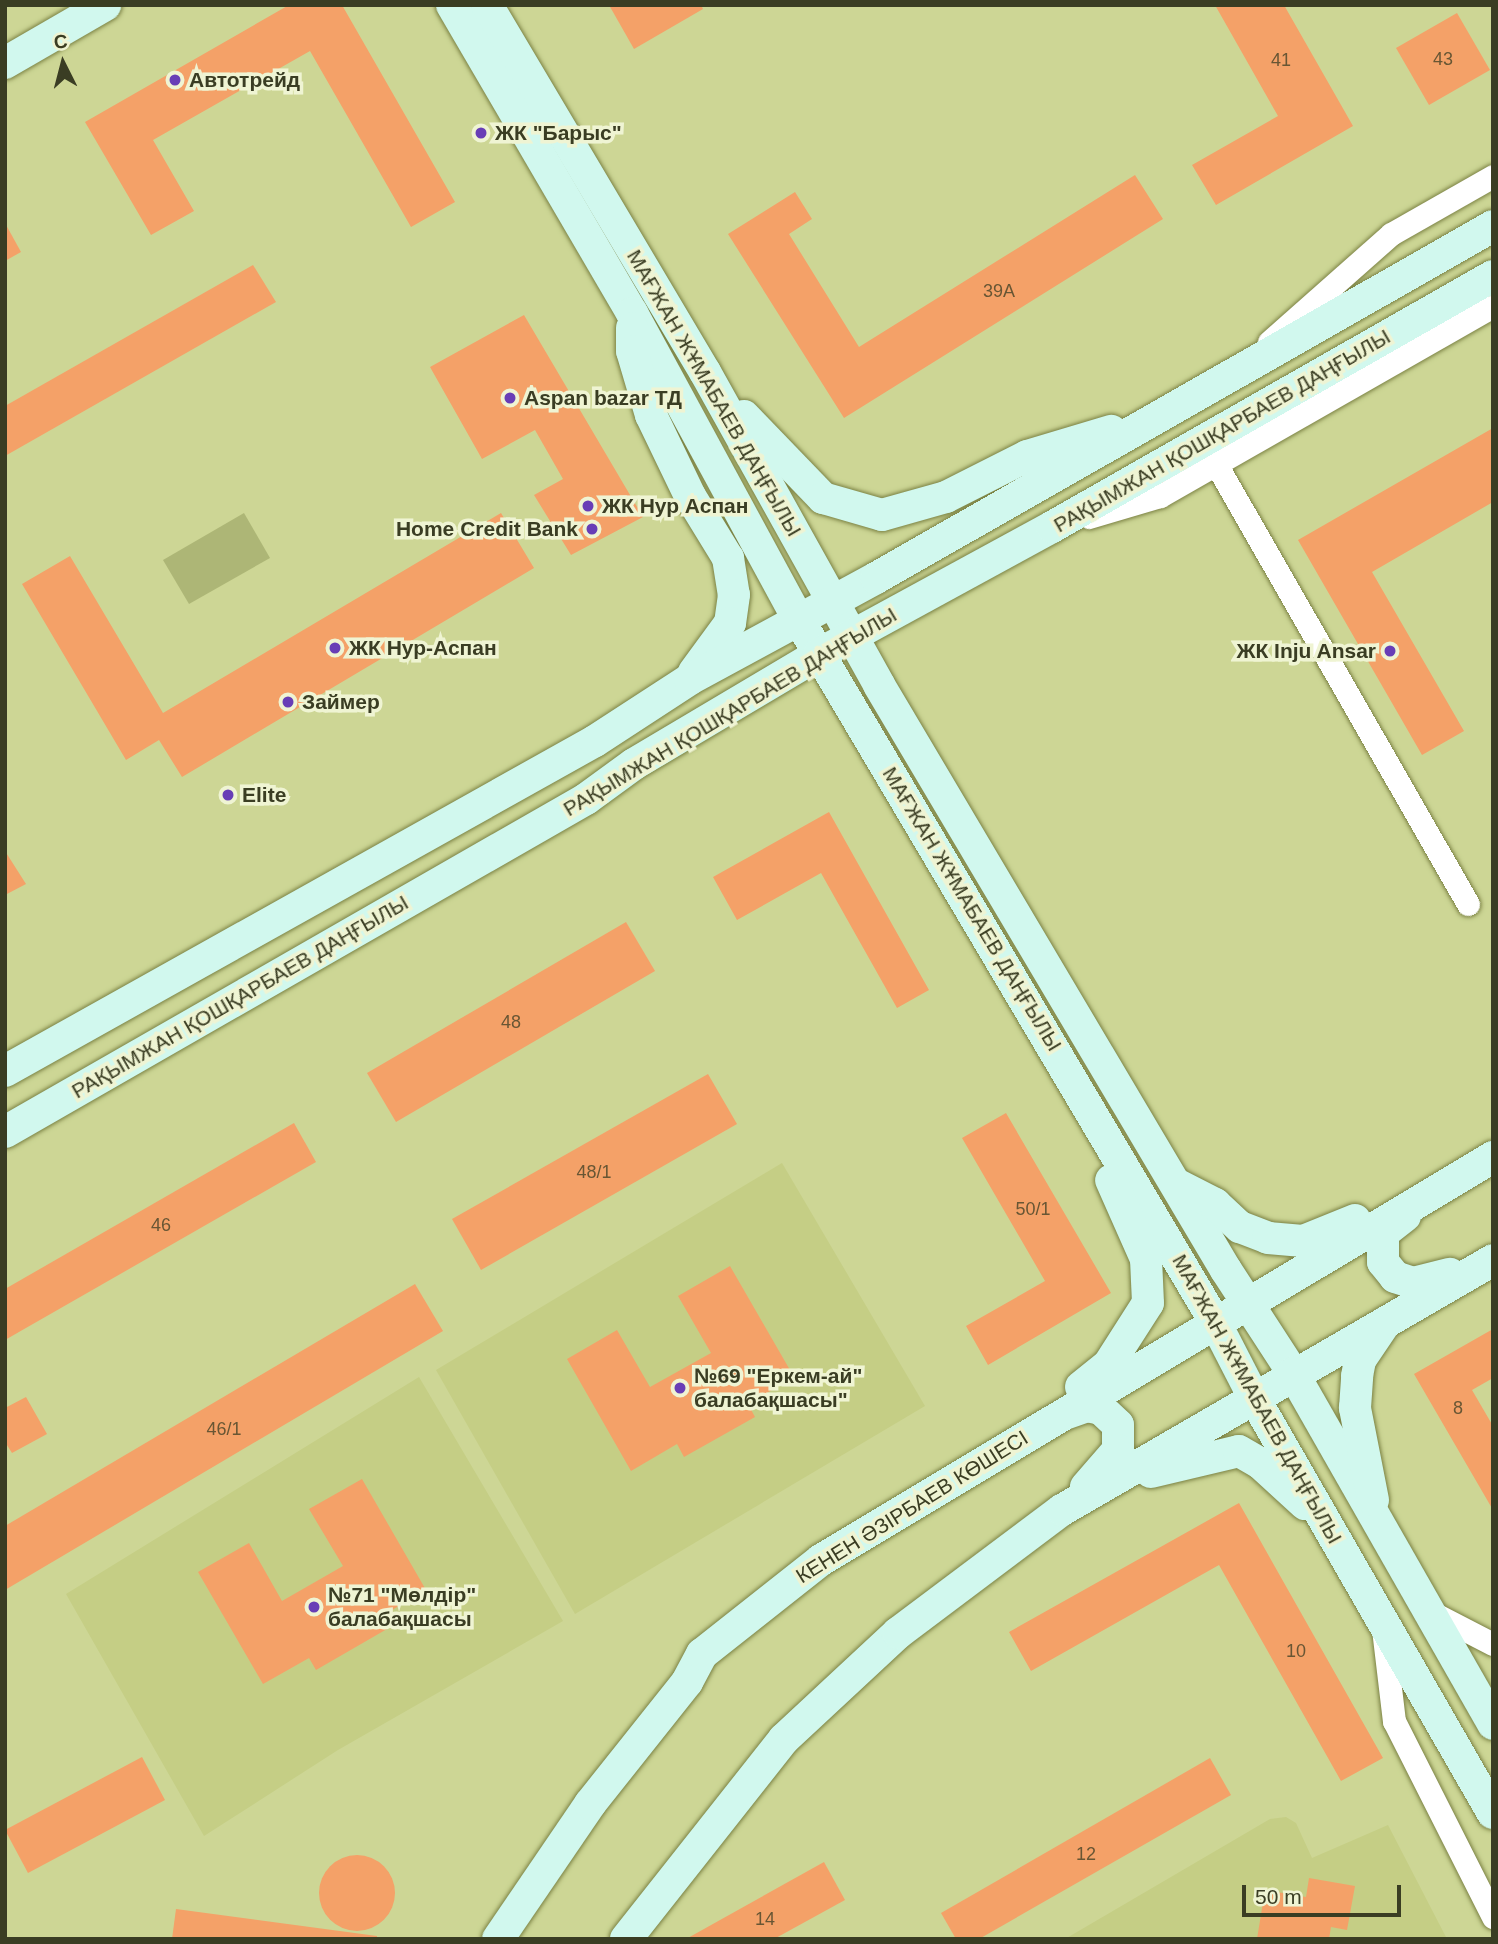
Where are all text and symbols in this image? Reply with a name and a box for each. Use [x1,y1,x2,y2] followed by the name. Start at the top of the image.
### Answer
[28,28,98,98] north arrow
[53,30,69,53] text: С
[1433,48,1453,70] house number: 43
[1271,49,1291,71] house number: 41
[189,67,300,93] place label: Автотрейд
[167,72,183,88] marker: Автотрейд
[495,120,622,146] place label: ЖК "Барыс"
[473,125,489,141] marker: ЖК "Барыс"
[621,245,807,541] street label: МАҒЖАН ЖҰМАБАЕВ ДАҢҒЫЛЫ
[983,280,1015,302] house number: 39A
[1049,324,1395,538] street label: РАҚЫМЖАН ҚОШҚАРБАЕВ ДАҢҒЫЛЫ
[524,385,682,411] place label: Aspan bazar ТД
[502,390,518,406] marker: Aspan bazar ТД
[602,493,748,519] place label: ЖК Нур Аспан
[580,498,596,514] marker: ЖК Нур Аспан
[396,516,578,542] place label: Home Credit Bank
[584,521,600,537] marker: Home Credit Bank
[559,602,901,822] street label: РАҚЫМЖАН ҚОШҚАРБАЕВ ДАҢҒЫЛЫ
[349,635,497,661] place label: ЖК Нур-Аспан
[1236,638,1376,664] place label: ЖК Inju Ansar
[327,640,343,656] marker: ЖК Нур-Аспан
[1382,643,1398,659] marker: ЖК Inju Ansar
[302,689,380,715] place label: Займер
[280,694,296,710] marker: Займер
[877,762,1067,1056] street label: МАҒЖАН ЖҰМАБАЕВ ДАҢҒЫЛЫ
[242,782,286,808] place label: Elite
[220,787,236,803] marker: Elite
[67,890,413,1104] street label: РАҚЫМЖАН ҚОШҚАРБАЕВ ДАҢҒЫЛЫ
[501,1011,521,1033] house number: 48
[576,1161,612,1183] house number: 48/1
[1015,1198,1051,1220] house number: 50/1
[151,1214,171,1236] house number: 46
[1167,1250,1347,1548] street label: МАҒЖАН ЖҰМАБАЕВ ДАҢҒЫЛЫ
[694,1363,862,1413] place label: №69 "Еркем-ай" балабақшасы"
[672,1380,688,1396] marker: №69 "Еркем-ай" балабақшасы"
[1453,1397,1463,1419] house number: 8
[206,1418,242,1440] house number: 46/1
[791,1425,1033,1589] street label: КЕНЕН ӘЗІРБАЕВ КӨШЕСІ
[328,1582,476,1632] place label: №71 "Мөлдір" балабақшасы
[306,1599,322,1615] marker: №71 "Мөлдір" балабақшасы
[1286,1640,1306,1662] house number: 10
[1076,1843,1096,1865] house number: 12
[1246,1870,1405,1914] scale bar
[1255,1885,1302,1908] text: 50 m
[755,1908,775,1930] house number: 14

